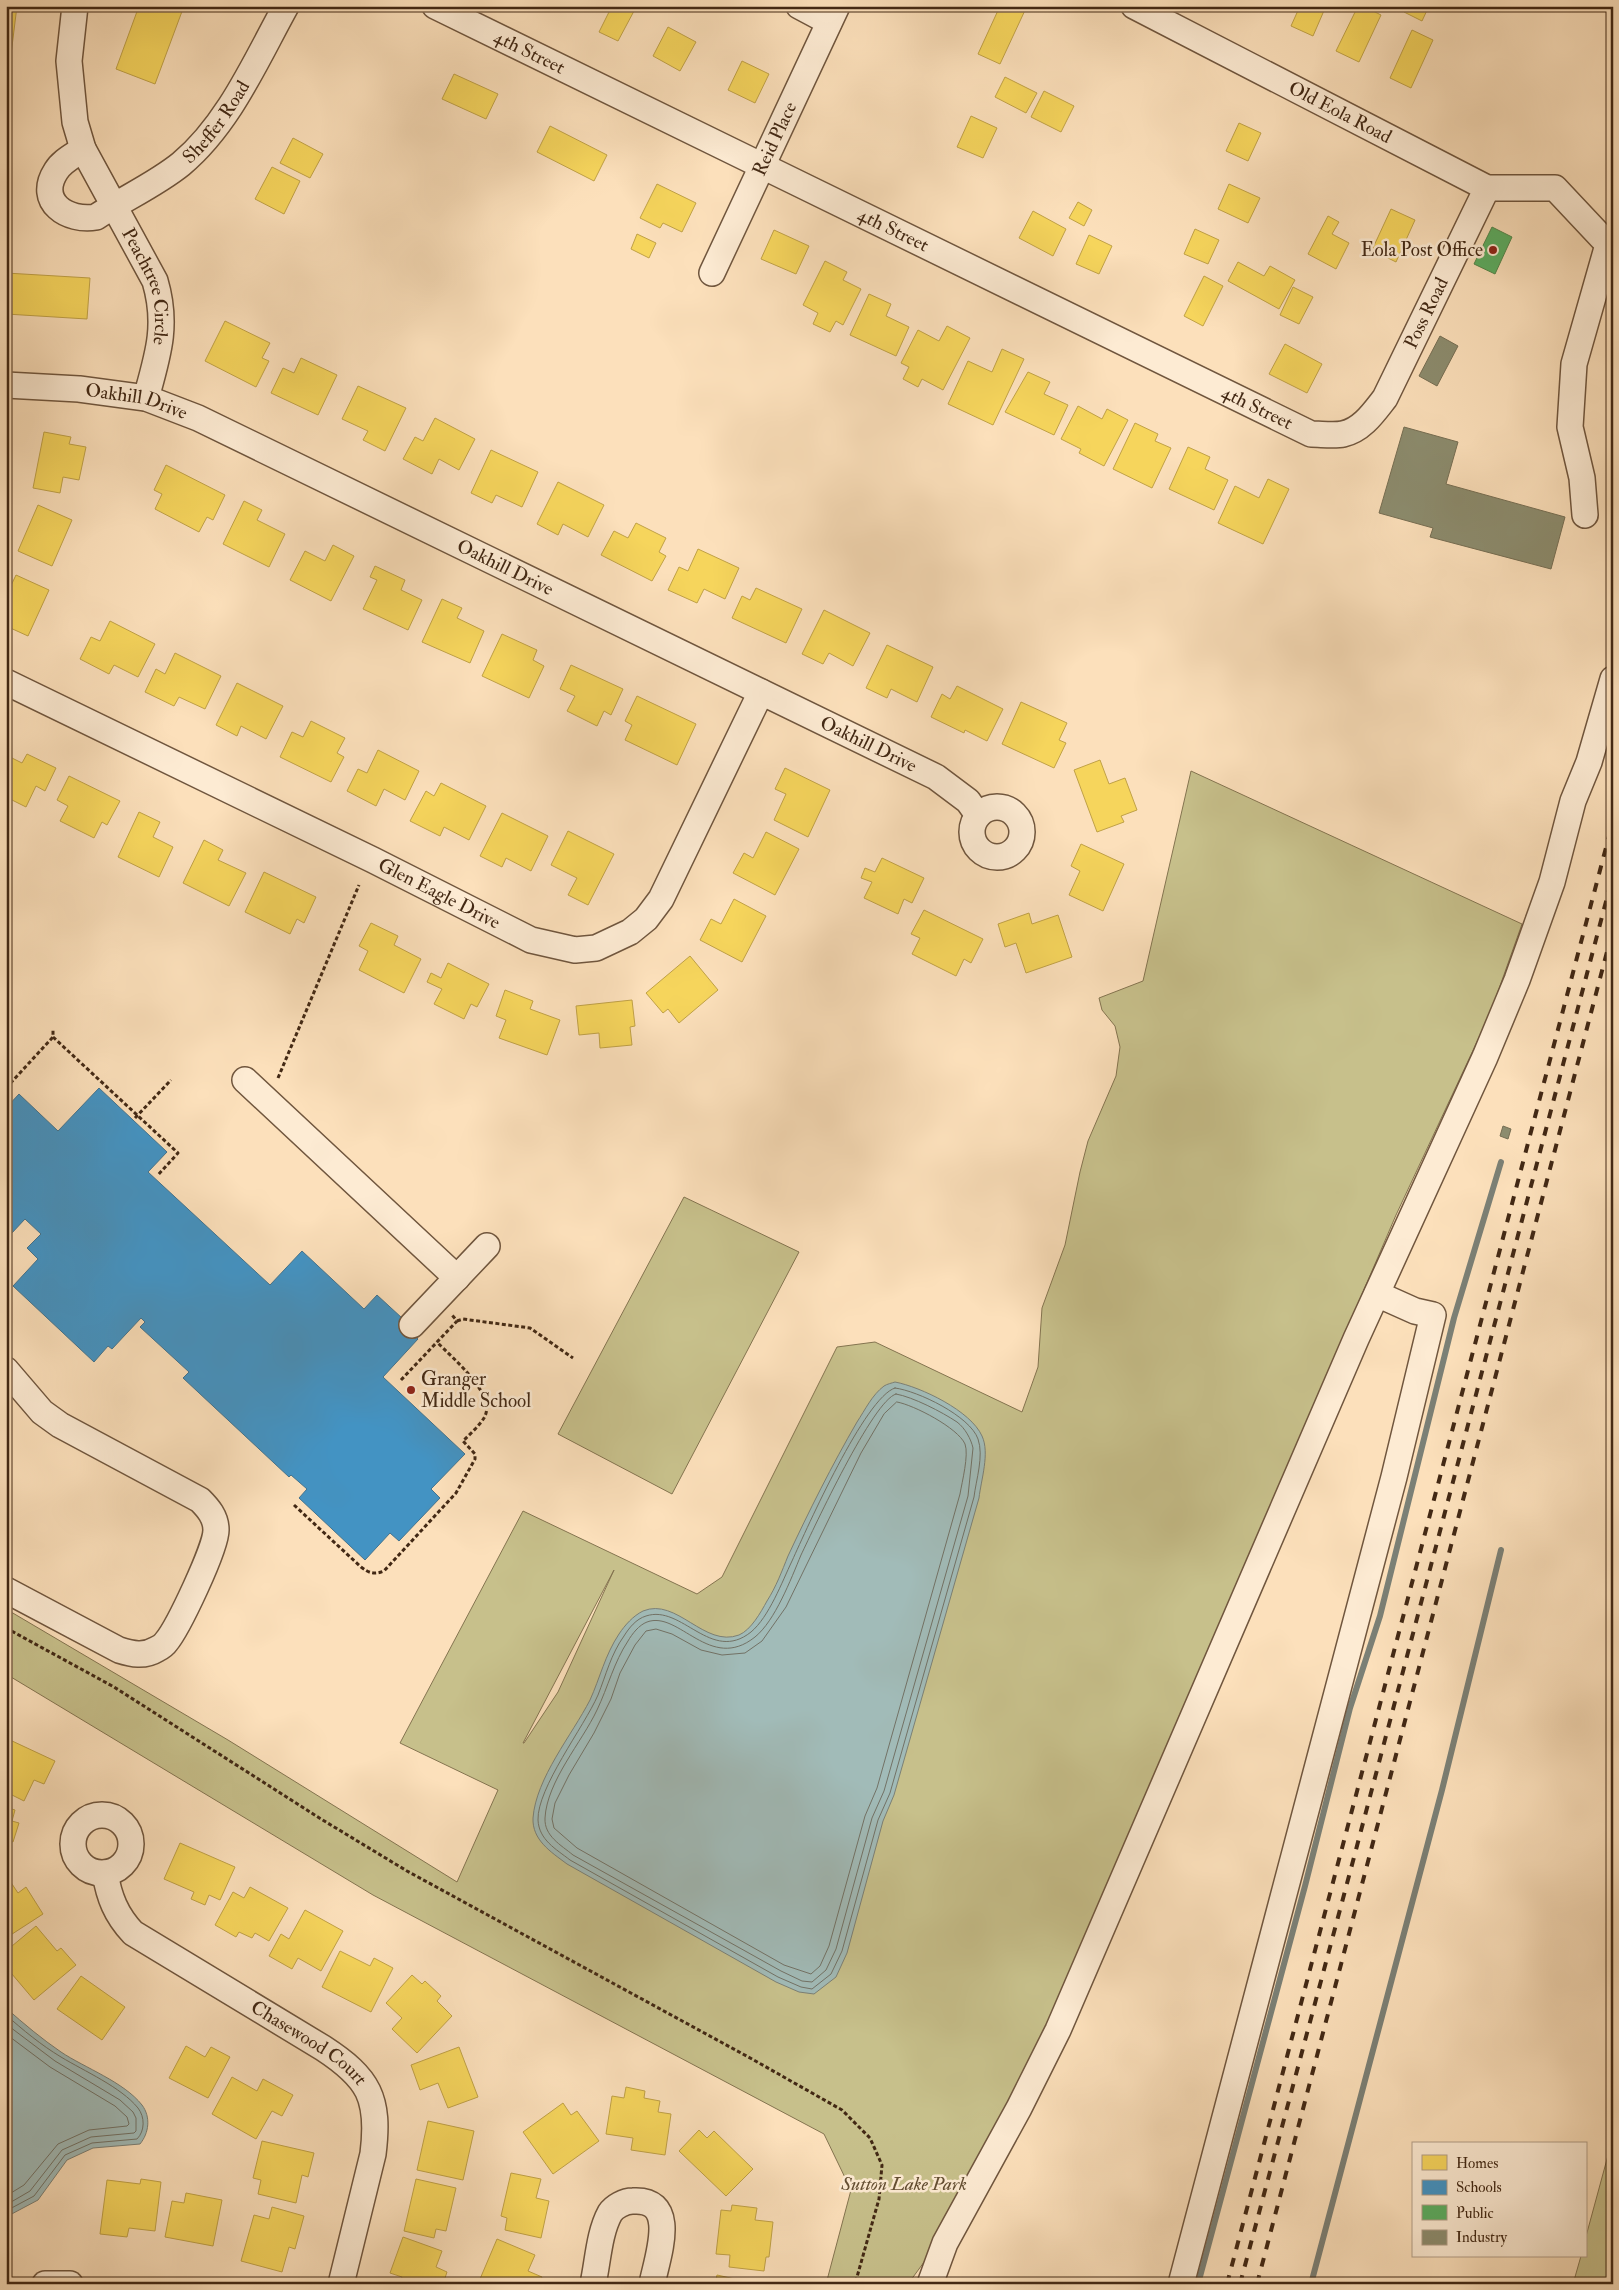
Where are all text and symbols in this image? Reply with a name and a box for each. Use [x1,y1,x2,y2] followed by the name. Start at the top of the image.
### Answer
[490,25,569,80] street label: 4th Street
[177,76,256,169] street label: Sheffer Road
[1285,76,1396,149] street label: Old Eola Road
[747,98,802,180] street label: Reid Place
[854,202,933,257] street label: 4th Street
[116,224,173,346] street label: Peachtree Circle
[1361,238,1483,262] place label: Eola Post Office
[1487,244,1499,256] marker: Eola Post Office
[1399,273,1454,353] street label: Poss Road
[84,378,191,425] street label: Oakhill Drive
[1218,380,1297,435] street label: 4th Street
[453,534,558,601] street label: Oakhill Drive
[816,710,921,778] street label: Oakhill Drive
[374,853,504,934] street label: Glen Eagle Drive
[421,1367,531,1413] place label: Granger Middle School
[405,1384,417,1396] marker: Granger Middle School
[246,1995,373,2090] street label: Chasewood Court
[1412,2142,1586,2258] legend
[1456,2154,1498,2173] text: Homes
[840,2172,967,2196] park label: Sutton Lake Park
[1456,2178,1502,2197] text: Schools
[1456,2204,1494,2223] text: Public
[1456,2228,1507,2247] text: Industry

